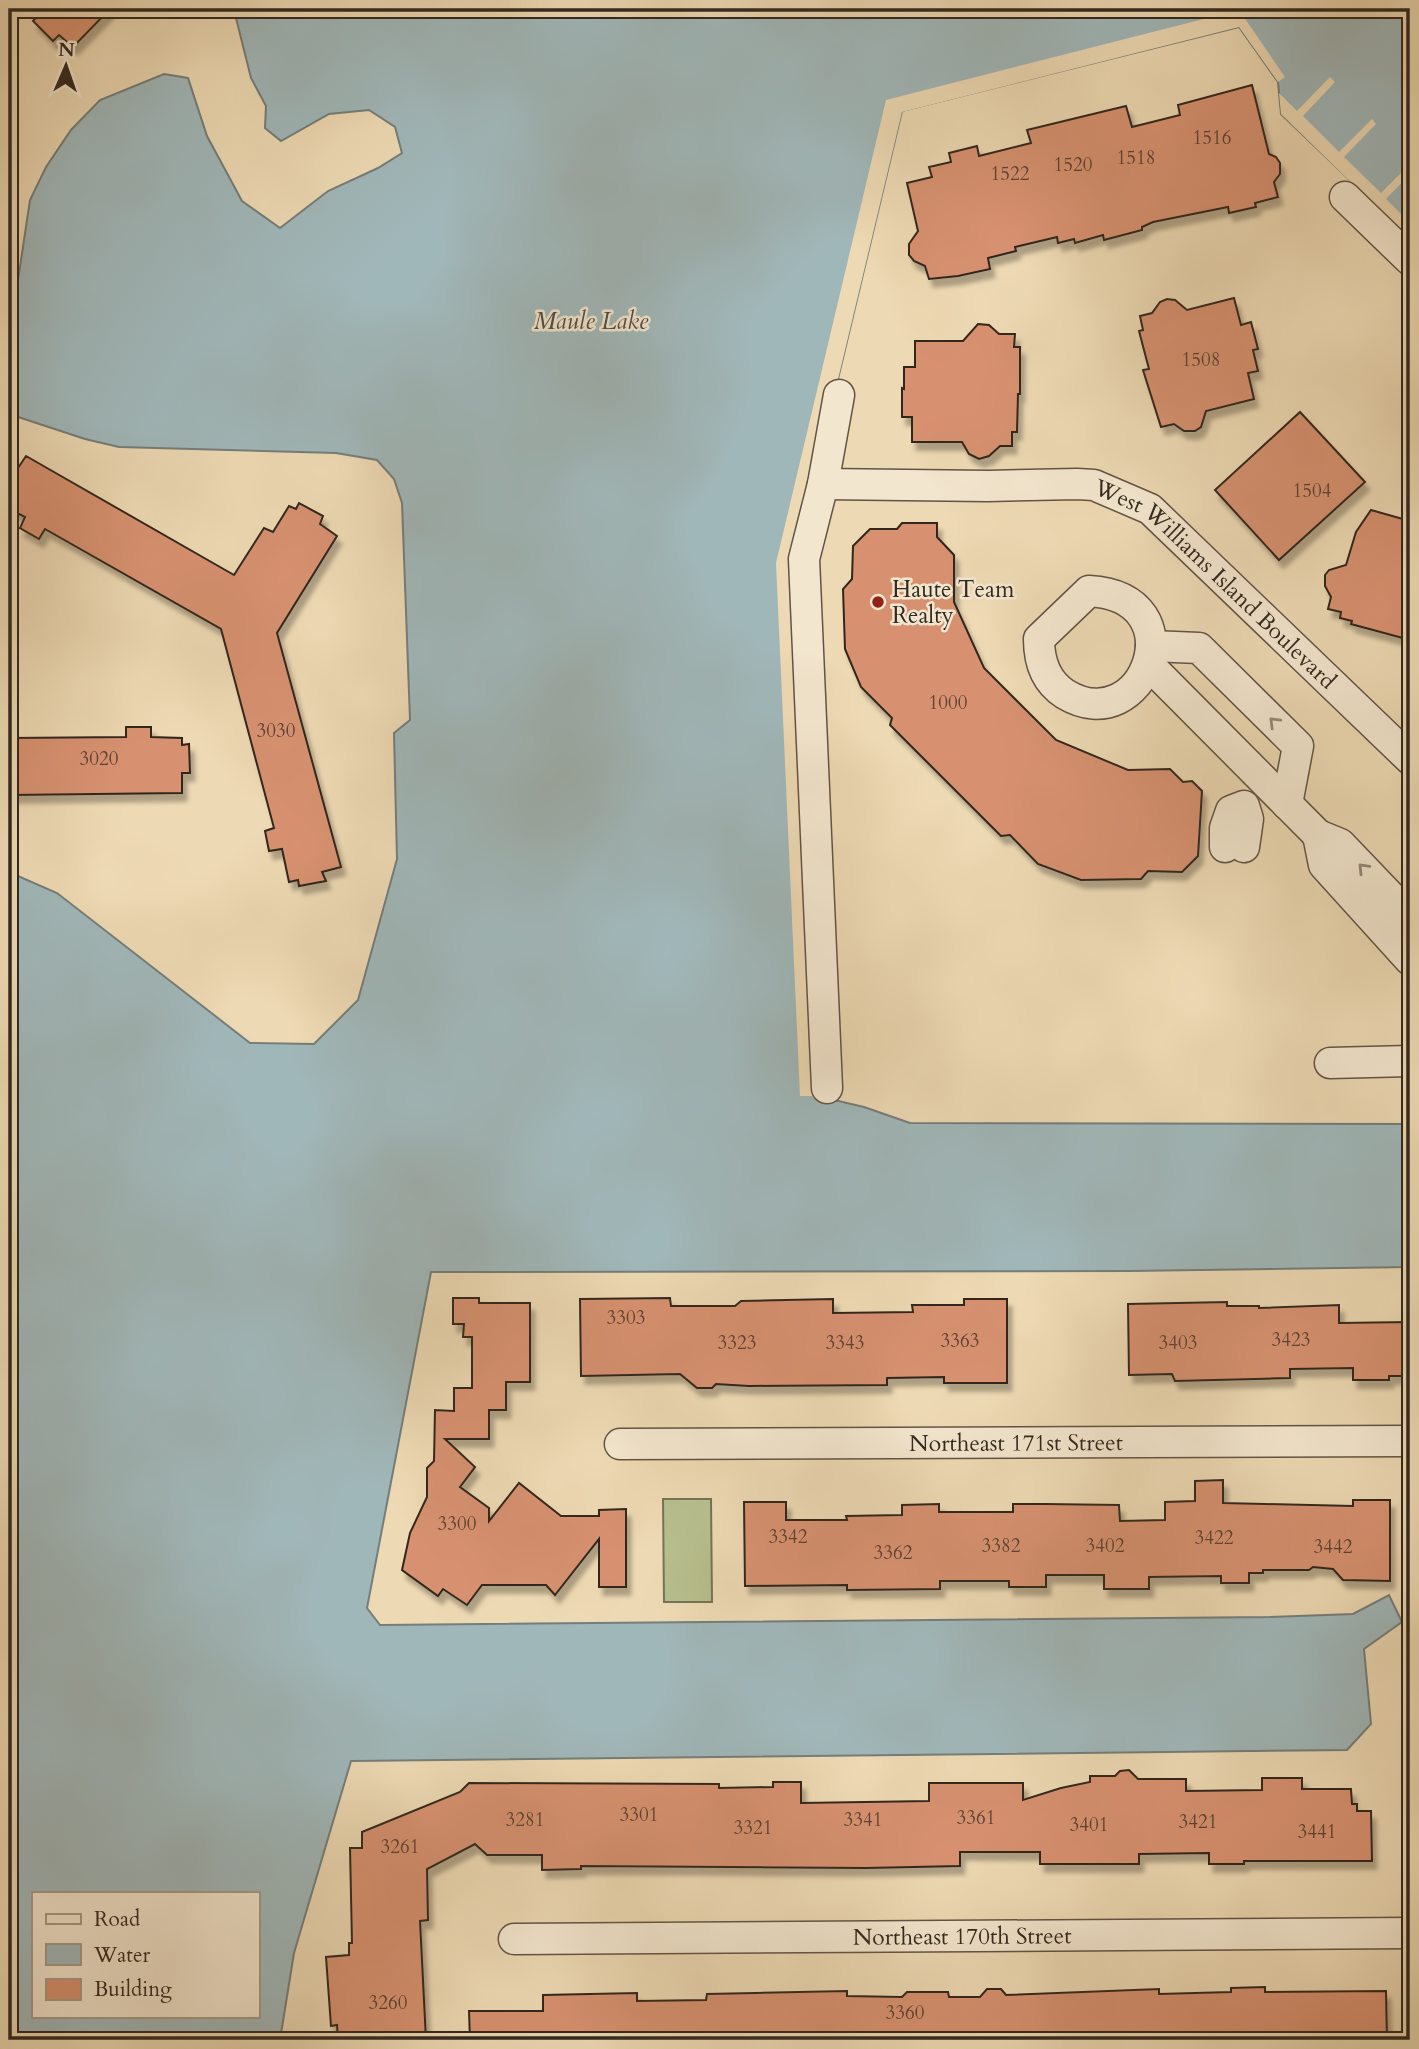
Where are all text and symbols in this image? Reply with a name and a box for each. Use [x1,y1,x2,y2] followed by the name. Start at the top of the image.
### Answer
[32,32,102,102] north arrow
[58,37,76,63] text: N
[1193,125,1231,151] house number: 1516
[1117,145,1155,171] house number: 1518
[1054,152,1093,178] house number: 1520
[991,161,1030,187] house number: 1522
[534,305,649,338] water label: Maule Lake
[1182,347,1220,373] house number: 1508
[1089,471,1344,696] street label: West Williams Island Boulevard
[1293,478,1332,504] house number: 1504
[892,574,1015,631] place label: Haute Team Realty
[870,594,886,610] marker: Haute Team Realty
[929,690,968,716] house number: 1000
[257,718,296,744] house number: 3030
[1269,718,1282,731] one-way arrow
[80,746,119,772] house number: 3020
[1358,863,1371,876] one-way arrow
[607,1305,645,1331] house number: 3303
[1272,1327,1310,1353] house number: 3423
[941,1328,979,1354] house number: 3363
[718,1330,756,1356] house number: 3323
[826,1330,864,1356] house number: 3343
[1159,1330,1197,1356] house number: 3403
[909,1427,1123,1458] street label: Northeast 171st Street
[438,1511,477,1537] house number: 3300
[769,1524,808,1550] house number: 3342
[1195,1525,1234,1551] house number: 3422
[982,1533,1021,1559] house number: 3382
[1086,1533,1125,1559] house number: 3402
[1314,1534,1353,1560] house number: 3442
[874,1540,913,1566] house number: 3362
[620,1802,658,1828] house number: 3301
[957,1805,995,1831] house number: 3361
[506,1807,544,1833] house number: 3281
[844,1807,882,1833] house number: 3341
[1179,1809,1217,1835] house number: 3421
[1070,1812,1108,1838] house number: 3401
[734,1815,772,1841] house number: 3321
[1298,1819,1336,1845] house number: 3441
[381,1834,419,1860] house number: 3261
[32,1892,259,2018] legend
[94,1905,140,1934] text: Road
[853,1920,1071,1952] street label: Northeast 170th Street
[93,1941,150,1970] text: Water
[94,1975,172,2004] text: Building
[369,1990,408,2016] house number: 3260
[886,2000,925,2026] house number: 3360

